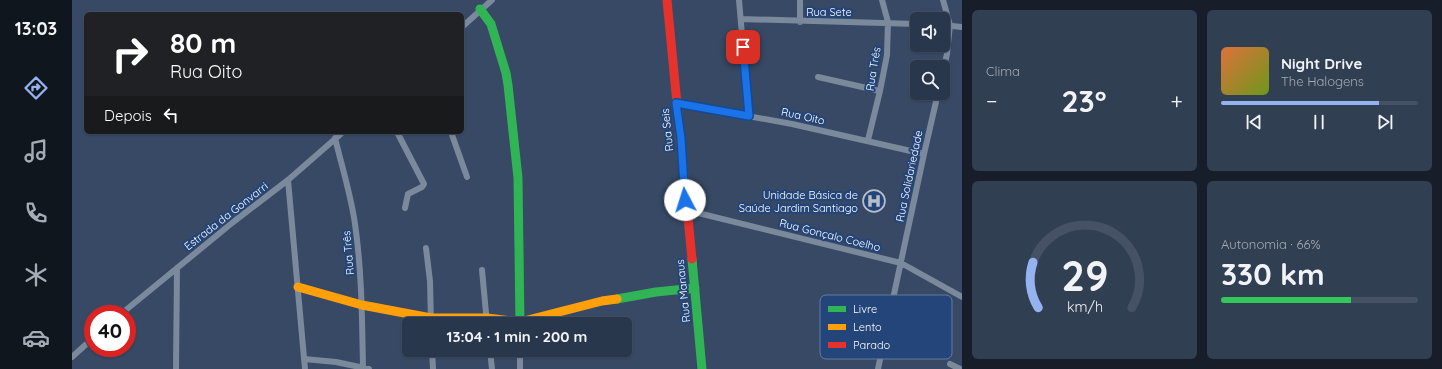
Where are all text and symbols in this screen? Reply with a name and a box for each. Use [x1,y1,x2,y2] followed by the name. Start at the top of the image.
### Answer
[806,5,852,19] street label: Rua Sete
[910,12,950,100] map controls
[910,12,950,52] button: sound
[15,17,57,40] text: 13:03
[170,25,236,60] text: 80 m
[104,28,156,80] icon: right
[726,30,760,64] pin
[732,36,754,58] icon: arrive
[863,46,883,92] street label: Rua Três
[1281,54,1362,73] text: Night Drive
[170,60,242,83] text: Rua Oito
[910,60,950,100] button: search
[986,63,1020,79] text: Clima
[1281,73,1364,89] text: The Halogens
[22,74,50,102] icon: directions
[1062,82,1107,120] text: 23°
[986,87,997,115] text: −
[1171,87,1183,115] text: +
[160,104,182,126] icon: left
[780,105,826,128] street label: Rua Oito
[104,106,152,125] text: Depois
[658,108,676,152] street label: Rua Seis
[1243,111,1265,133] icon: previous
[1308,111,1330,133] icon: pause
[1374,111,1396,133] icon: next
[892,129,926,223] street label: Rua Solidariedade
[22,137,50,165] icon: music
[181,179,271,253] street label: Estrada da Gonvarri
[664,179,706,221] position arrow
[739,188,858,215] place label: Unidade Básica de Saúde Jardim Santiago
[861,188,887,214] hospital icon: Unidade Básica de Saúde Jardim Santiago
[22,199,50,227] icon: phone
[778,216,882,254] street label: Rua Gonçalo Coelho
[339,230,357,276] street label: Rua Três
[1221,236,1320,252] text: Autonomia · 66%
[1061,249,1108,301] text: 29
[1221,255,1325,293] text: 330 km
[673,259,693,323] street label: Rua Manaus
[22,261,50,289] icon: climate
[820,295,952,359] legend
[1066,297,1103,315] text: km/h
[853,302,877,316] text: Livre
[84,305,136,357] speed limit sign: 40
[853,320,882,334] text: Lento
[22,324,50,352] icon: car
[447,327,587,346] text: 13:04 · 1 min · 200 m
[853,338,891,352] text: Parado

